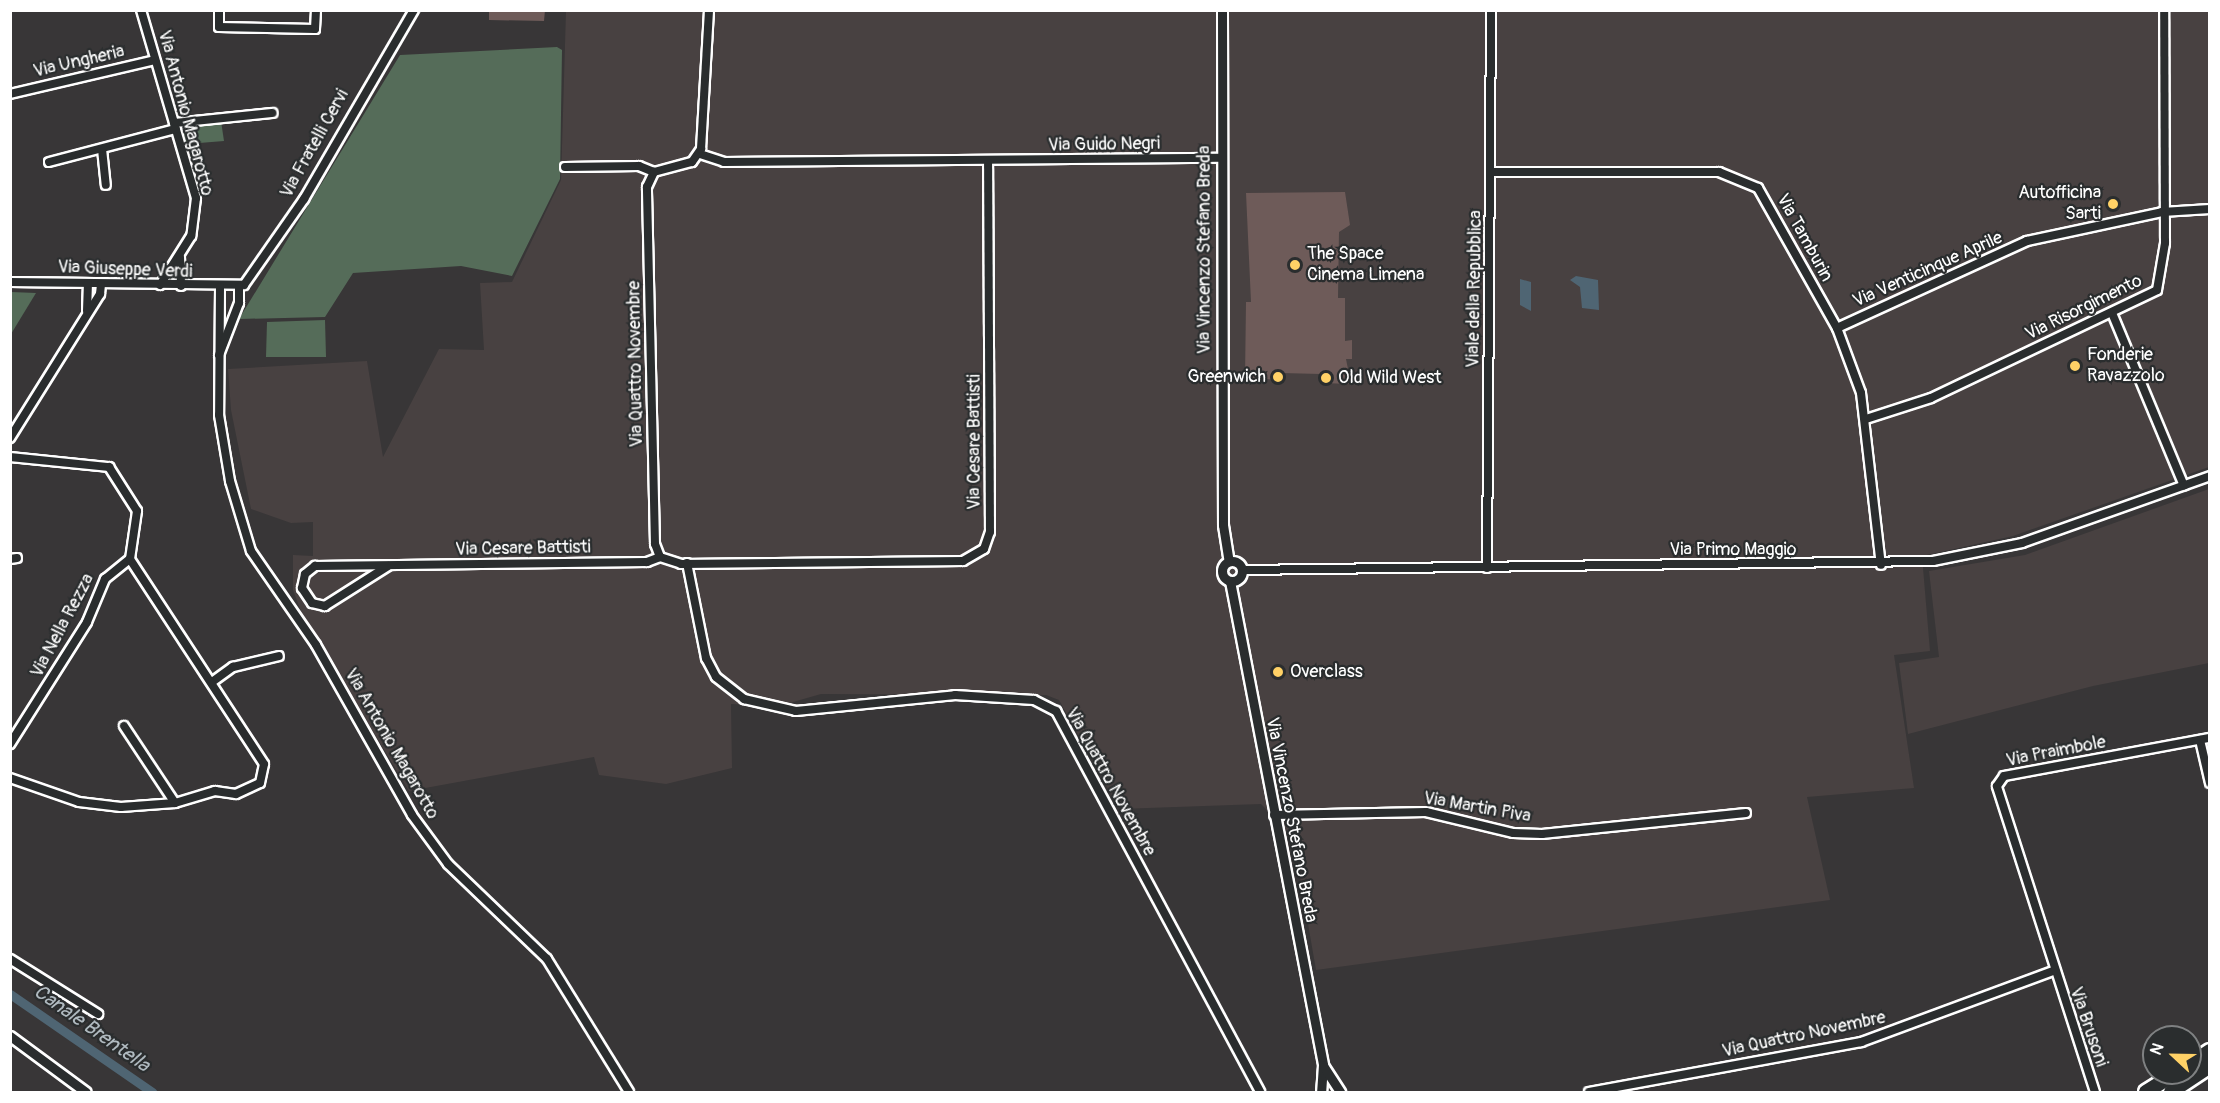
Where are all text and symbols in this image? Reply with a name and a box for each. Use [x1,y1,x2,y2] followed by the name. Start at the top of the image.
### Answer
[153,28,217,198] street label: Via Antonio Magarotto
[31,41,127,83] street label: Via Ungheria
[276,86,354,202] street label: Via Fratelli Cervi
[1048,133,1160,157] street label: Via Guido Negri
[1194,146,1216,354] street label: Via Vincenzo Stefano Breda
[2018,183,2101,226] place label: Autofficina Sarti
[1771,190,1837,286] street label: Via Tamburin
[2106,197,2120,211] marker: Autofficina Sarti
[1463,210,1487,368] street label: Viale della Repubblica
[1850,227,2006,313] street label: Via Venticinque Aprile
[1307,244,1424,286] place label: The Space Cinema Limena
[57,257,193,283] street label: Via Giuseppe Verdi
[1288,258,1302,272] marker: The Space Cinema Limena
[2022,270,2146,346] street label: Via Risorgimento
[624,280,648,448] street label: Via Quattro Novembre
[2087,345,2165,388] place label: Fonderie Ravazzolo
[2068,359,2082,373] marker: Fonderie Ravazzolo
[1187,366,1266,388] place label: Greenwich
[1338,367,1442,389] place label: Old Wild West
[1271,370,1285,384] marker: Greenwich
[1319,371,1333,385] marker: Old Wild West
[964,374,986,510] street label: Via Cesare Battisti
[455,537,591,561] street label: Via Cesare Battisti
[1670,539,1796,561] street label: Via Primo Maggio
[27,570,99,682] street label: Via Nella Rezza
[1290,661,1363,683] place label: Overclass
[339,665,443,823] street label: Via Antonio Magarotto
[1271,665,1285,679] marker: Overclass
[1060,704,1160,860] street label: Via Quattro Novembre
[1261,716,1321,924] street label: Via Vincenzo Stefano Breda
[2004,732,2108,772] street label: Via Praimbole
[1422,788,1532,828] street label: Via Martin Piva
[29,979,155,1077] water label: Canale Brentella
[2064,984,2112,1070] street label: Via Brusoni
[1720,1007,1888,1063] street label: Via Quattro Novembre
[2142,1025,2202,1085] north arrow
[2146,1040,2168,1058] text: N

